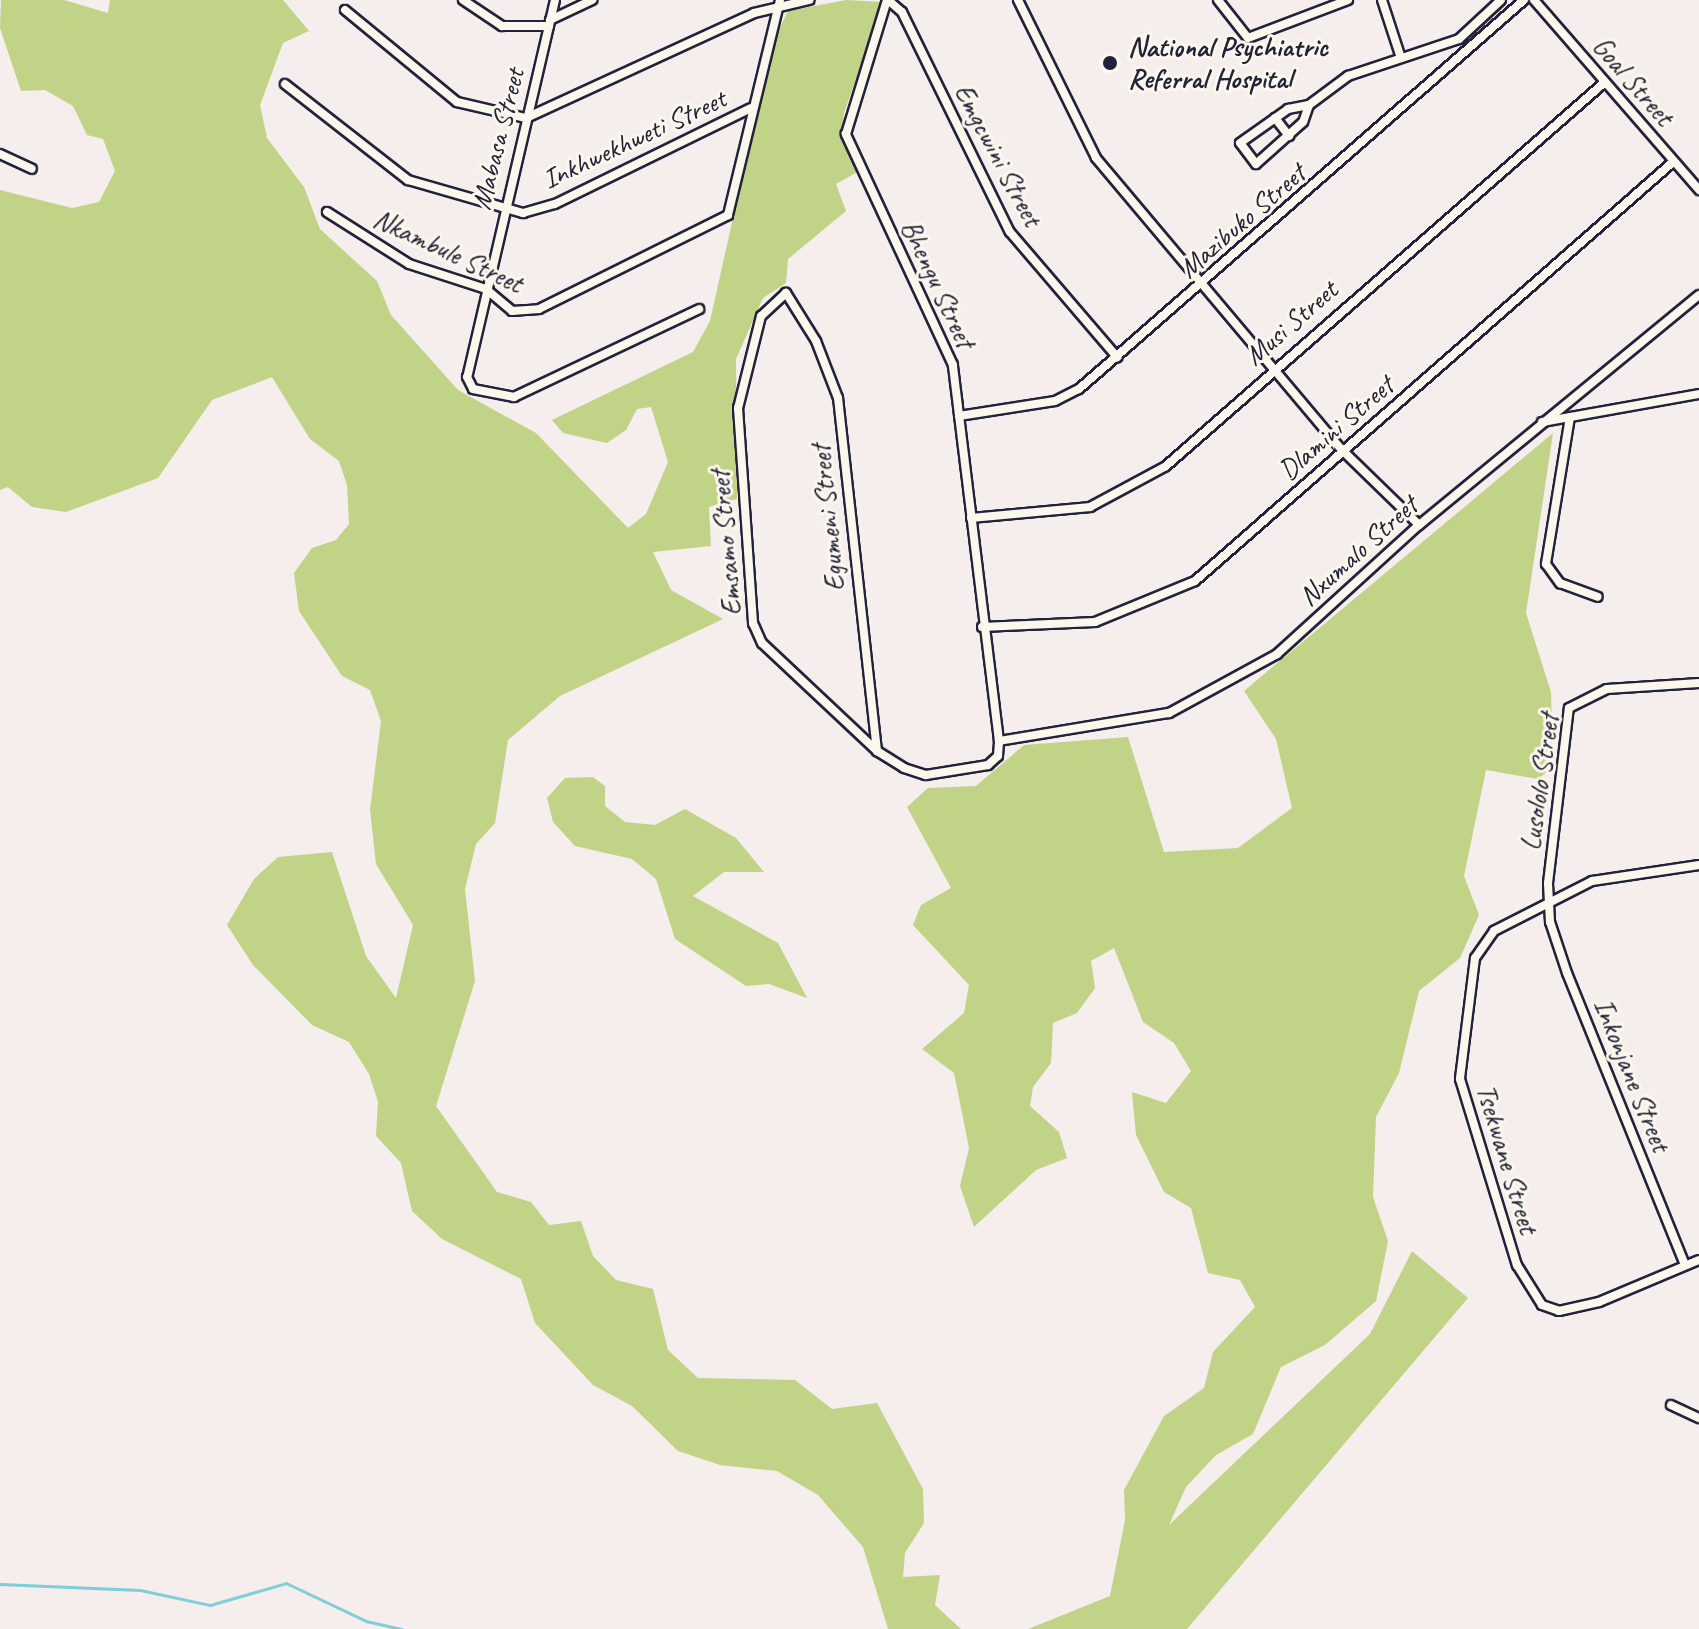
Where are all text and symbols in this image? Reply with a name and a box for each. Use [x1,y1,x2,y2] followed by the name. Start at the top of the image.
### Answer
[1128,30,1328,96] place label: National Psychiatric Referral Hospital
[1585,30,1681,132] street label: Goal Street
[1099,52,1121,74] marker: National Psychiatric Referral Hospital
[464,65,532,213] street label: Mabasa Street
[946,78,1050,232] street label: Emgcwini Street
[537,82,731,196] street label: Inkhwekhweti Street
[1172,157,1312,285] street label: Mazibuko Street
[368,202,528,300] street label: Nkambule Street
[894,215,982,353] street label: Bhengu Street
[1237,273,1345,373] street label: Musi Street
[1272,369,1400,487] street label: Dlamini Street
[804,443,852,593] street label: Egumeni Street
[703,469,749,617] street label: Emsamo Street
[1292,489,1424,613] street label: Nxumalo Street
[1514,712,1566,852] street label: Lusololo Street
[1586,993,1678,1157] street label: Inkonjane Street
[1468,1080,1546,1238] street label: Tsekwane Street

